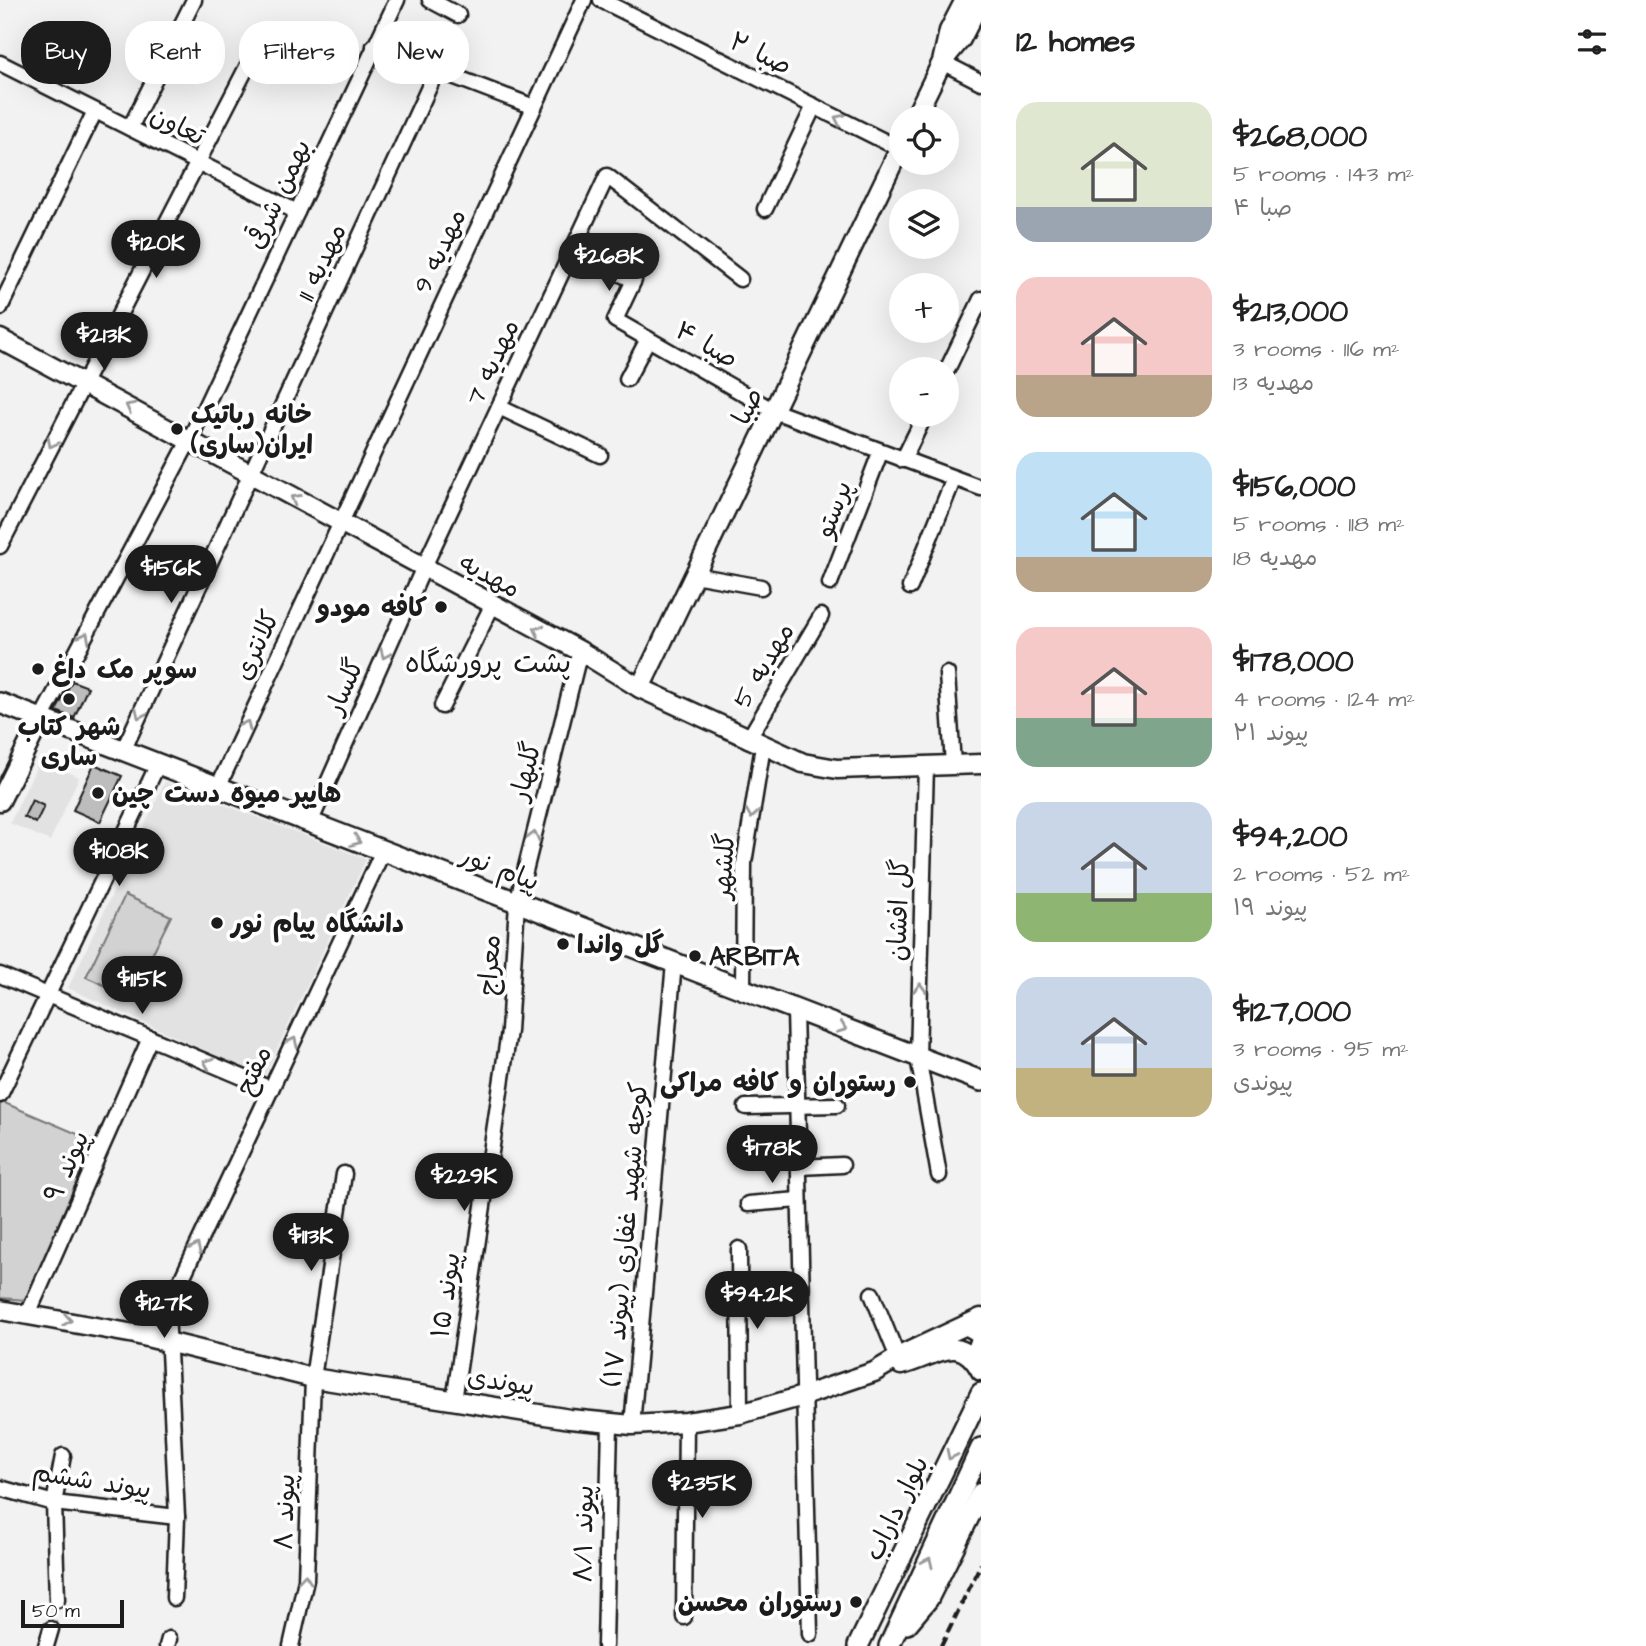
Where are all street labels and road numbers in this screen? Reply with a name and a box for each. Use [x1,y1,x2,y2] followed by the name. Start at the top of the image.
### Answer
[723,23,798,84] street label: صبا ۲
[144,97,211,155] street label: تعاون
[238,134,320,255] street label: بهمن شرقی
[405,203,475,300] street label: مهدیه 9
[288,218,356,307] street label: مهدیه 11
[668,313,745,377] street label: صبا ۴
[457,314,528,411] street label: مهدیه 7
[724,382,772,431] street label: صبا
[806,476,861,544] street label: پرستو
[453,545,527,607] street label: مهدیه
[225,605,289,686] street label: کلانتری
[724,616,803,715] street label: مهدیه 5
[316,653,373,722] street label: گلسار
[501,738,551,806] street label: گلبهار
[704,832,744,902] street label: گلشهر
[454,837,544,901] street label: پیام نور
[879,858,919,962] street label: گل افشان
[470,933,510,997] street label: معراج
[227,1040,281,1101] street label: مفتح
[595,1080,657,1388] street label: کوچه شهید غفاری (پیوند ۱۷)
[35,1125,99,1208] street label: پیوند ۹
[422,1250,470,1340] street label: پیوند ۱۵
[465,1359,537,1405] street label: پیوندی
[856,1450,938,1567] street label: بلوار داراب
[30,1454,154,1509] street label: پیوند ششم
[266,1473,304,1551] street label: پیوند ۸
[565,1485,603,1583] street label: پیوند ۸/۱

